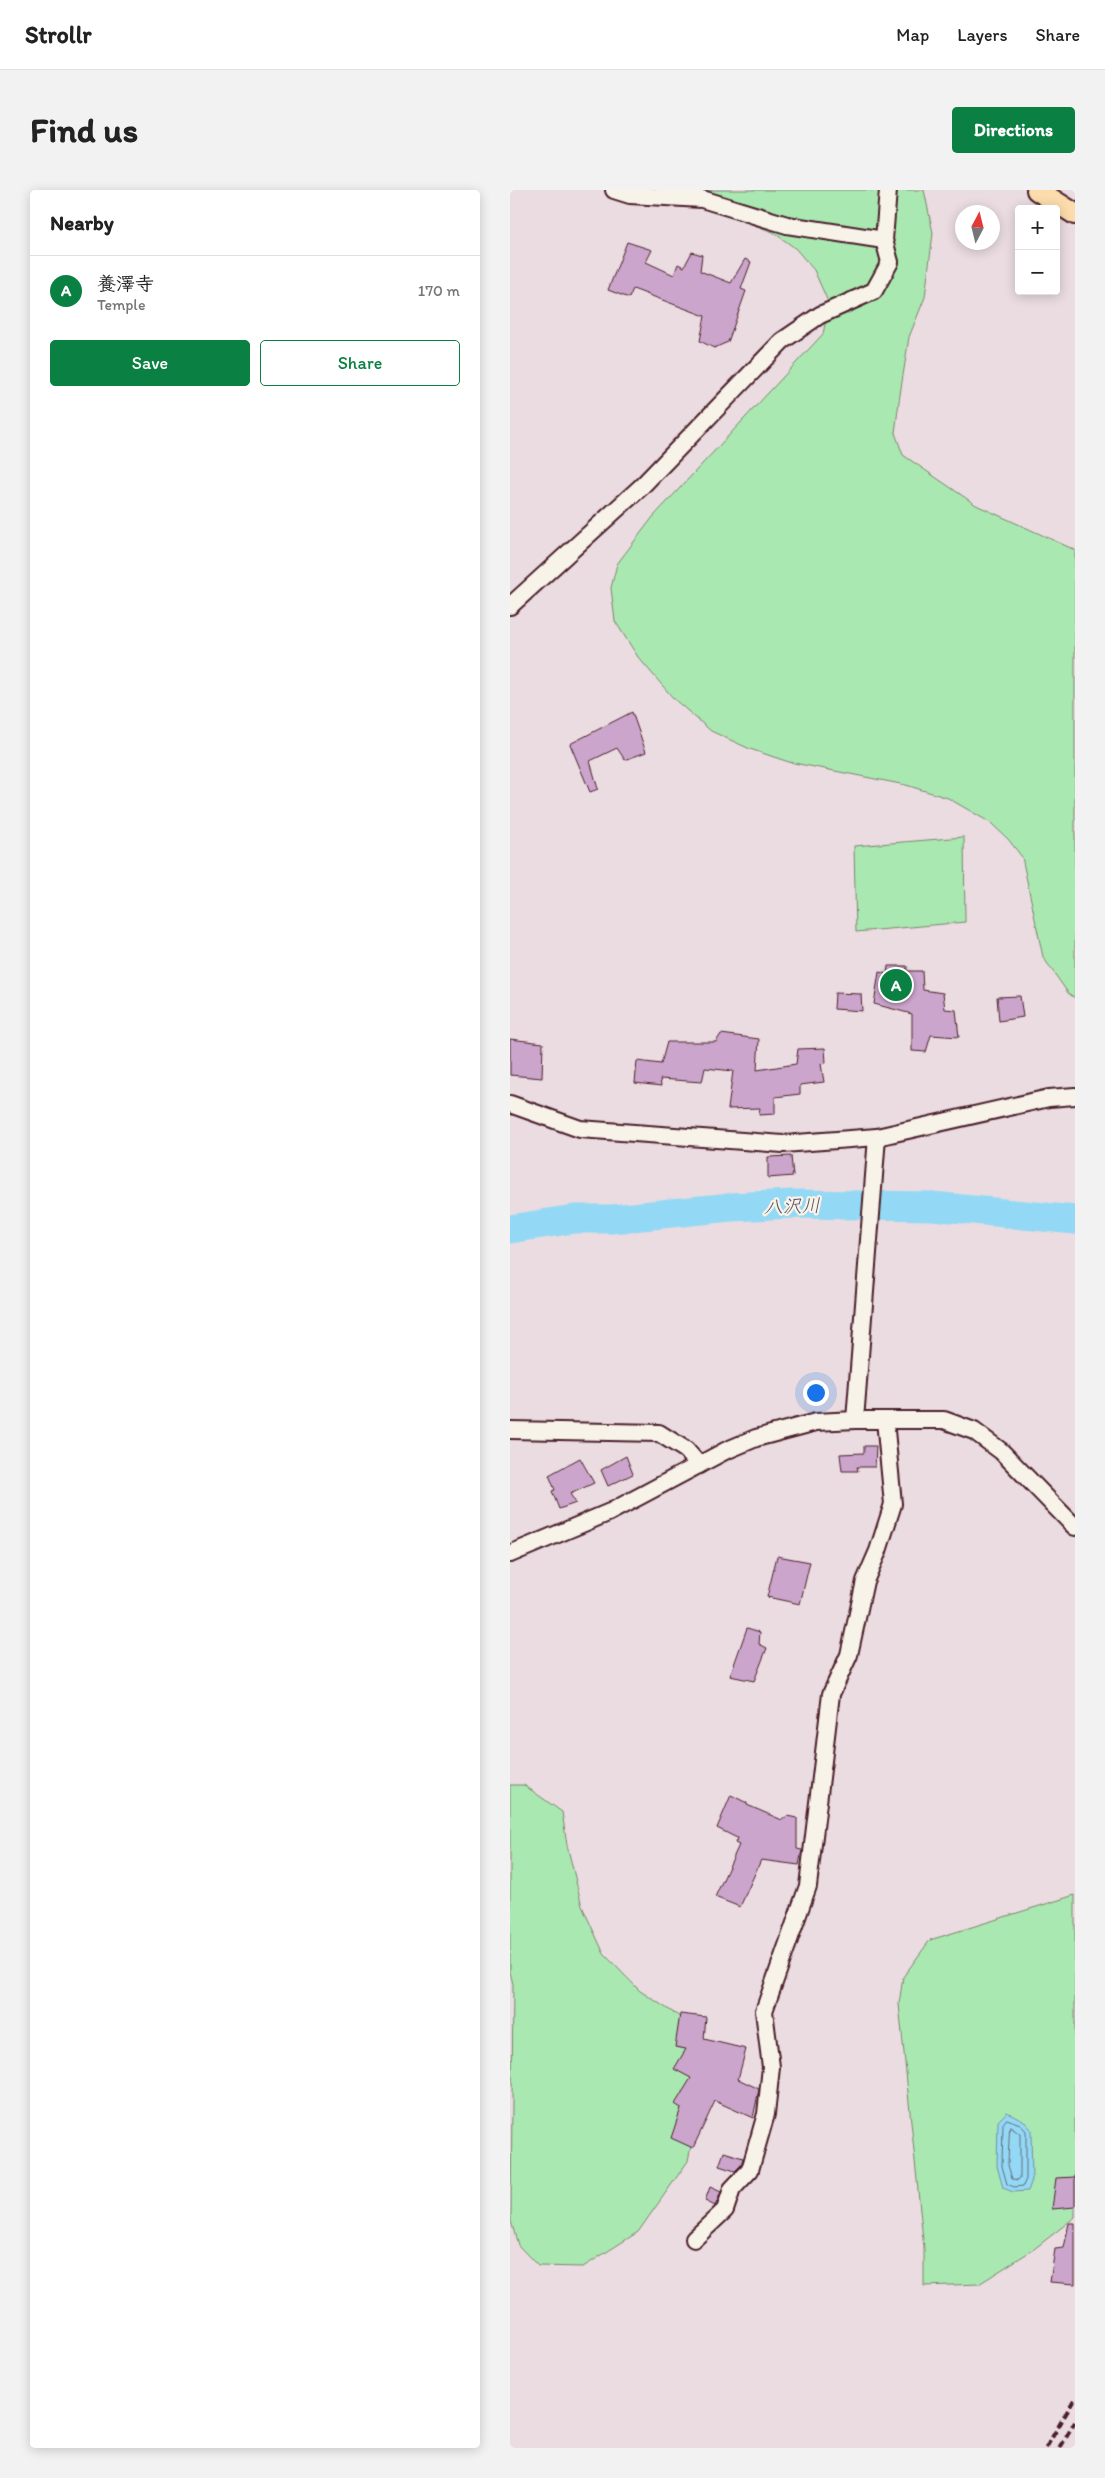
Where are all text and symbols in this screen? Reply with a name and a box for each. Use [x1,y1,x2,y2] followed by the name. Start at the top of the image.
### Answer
[25,20,91,49] text: Strollr
[896,24,929,46] text: Map
[957,24,1007,46] text: Layers
[1035,24,1080,46] text: Share
[952,107,1075,153] button: Directions
[30,109,138,151] text: Find us
[955,205,1000,250] north arrow
[1015,205,1060,295] map controls
[1015,205,1060,250] button: +
[50,210,114,235] text: Nearby
[1015,250,1060,295] button: −
[97,272,154,295] text: 養澤寺
[61,281,71,300] text: A
[418,281,460,300] text: 170 m
[97,295,146,314] text: Temple
[50,340,250,386] button: Save
[260,340,460,386] button: Share
[880,966,912,1004] pin: A
[763,1194,821,1218] water label: 八沢川
[803,1380,829,1406] your location

